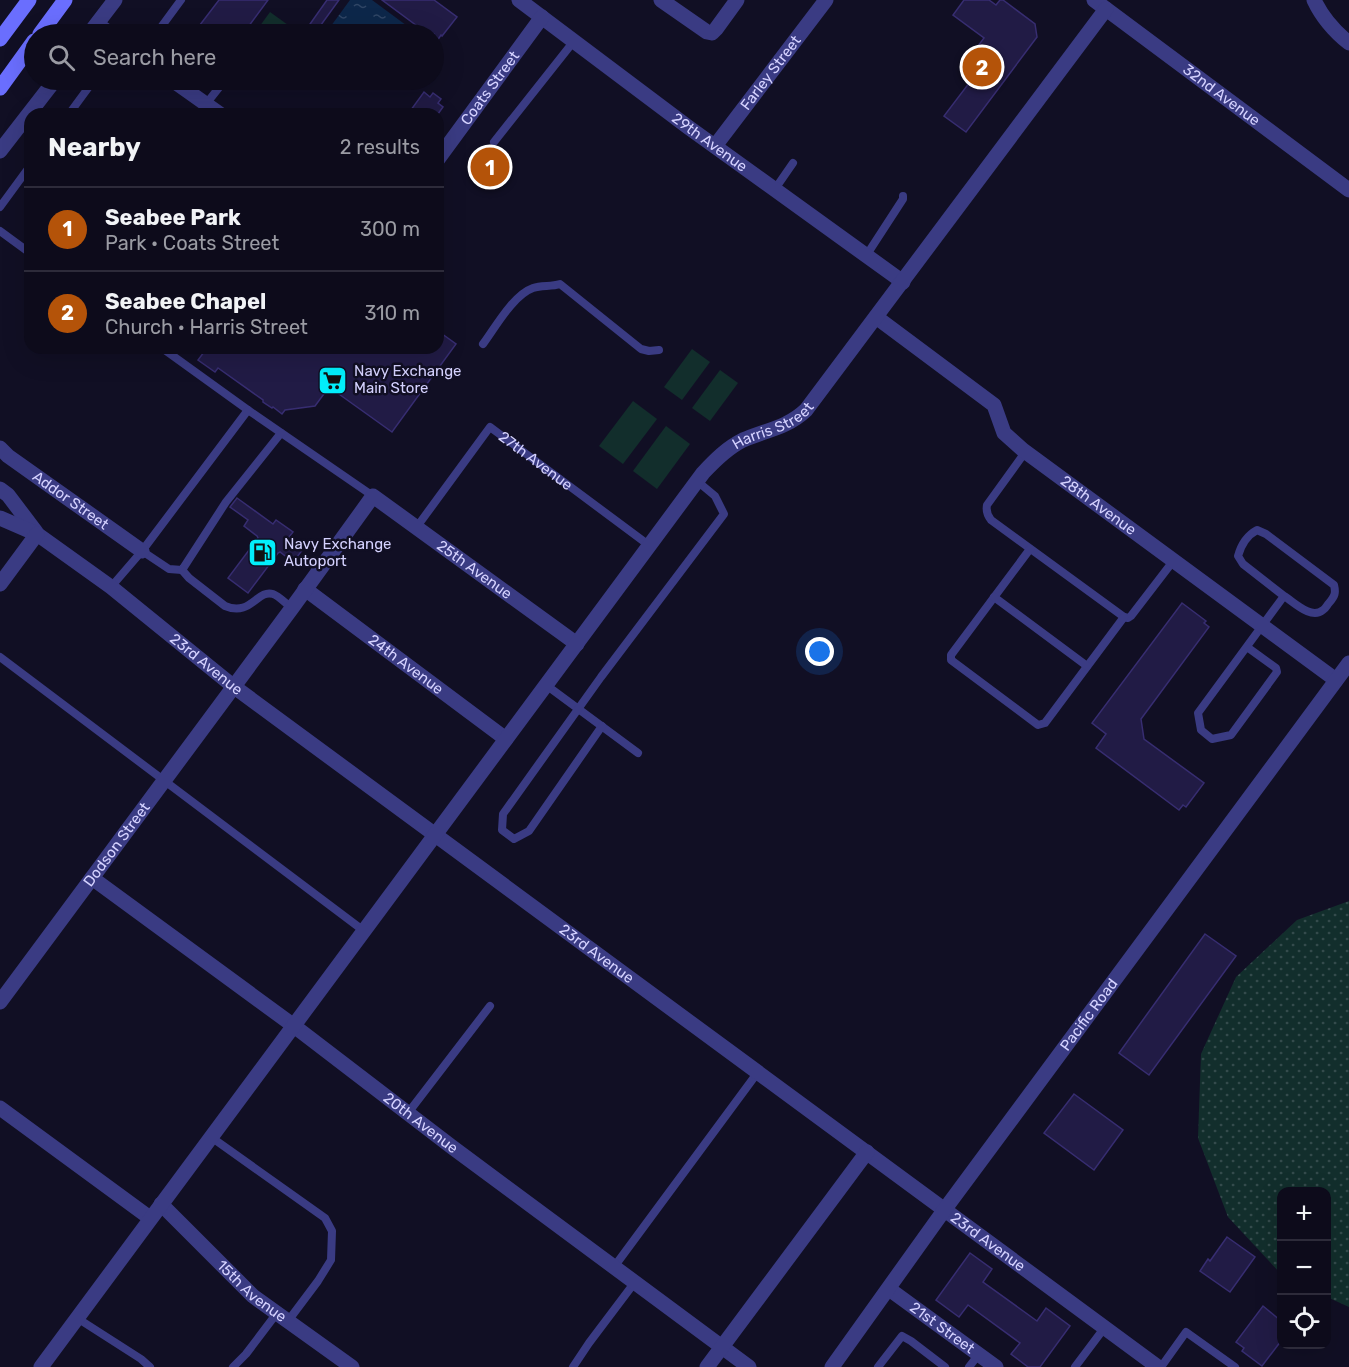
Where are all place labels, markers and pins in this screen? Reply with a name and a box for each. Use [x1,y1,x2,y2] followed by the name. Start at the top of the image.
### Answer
[962,44,1002,90] pin: 2
[470,144,510,190] pin: 1
[354,362,462,397] place label: Navy Exchange Main Store
[317,364,349,396] supermarket icon: Navy Exchange Main Store
[284,535,392,570] place label: Navy Exchange Autoport
[247,537,279,569] fuel station icon: Navy Exchange Autoport

